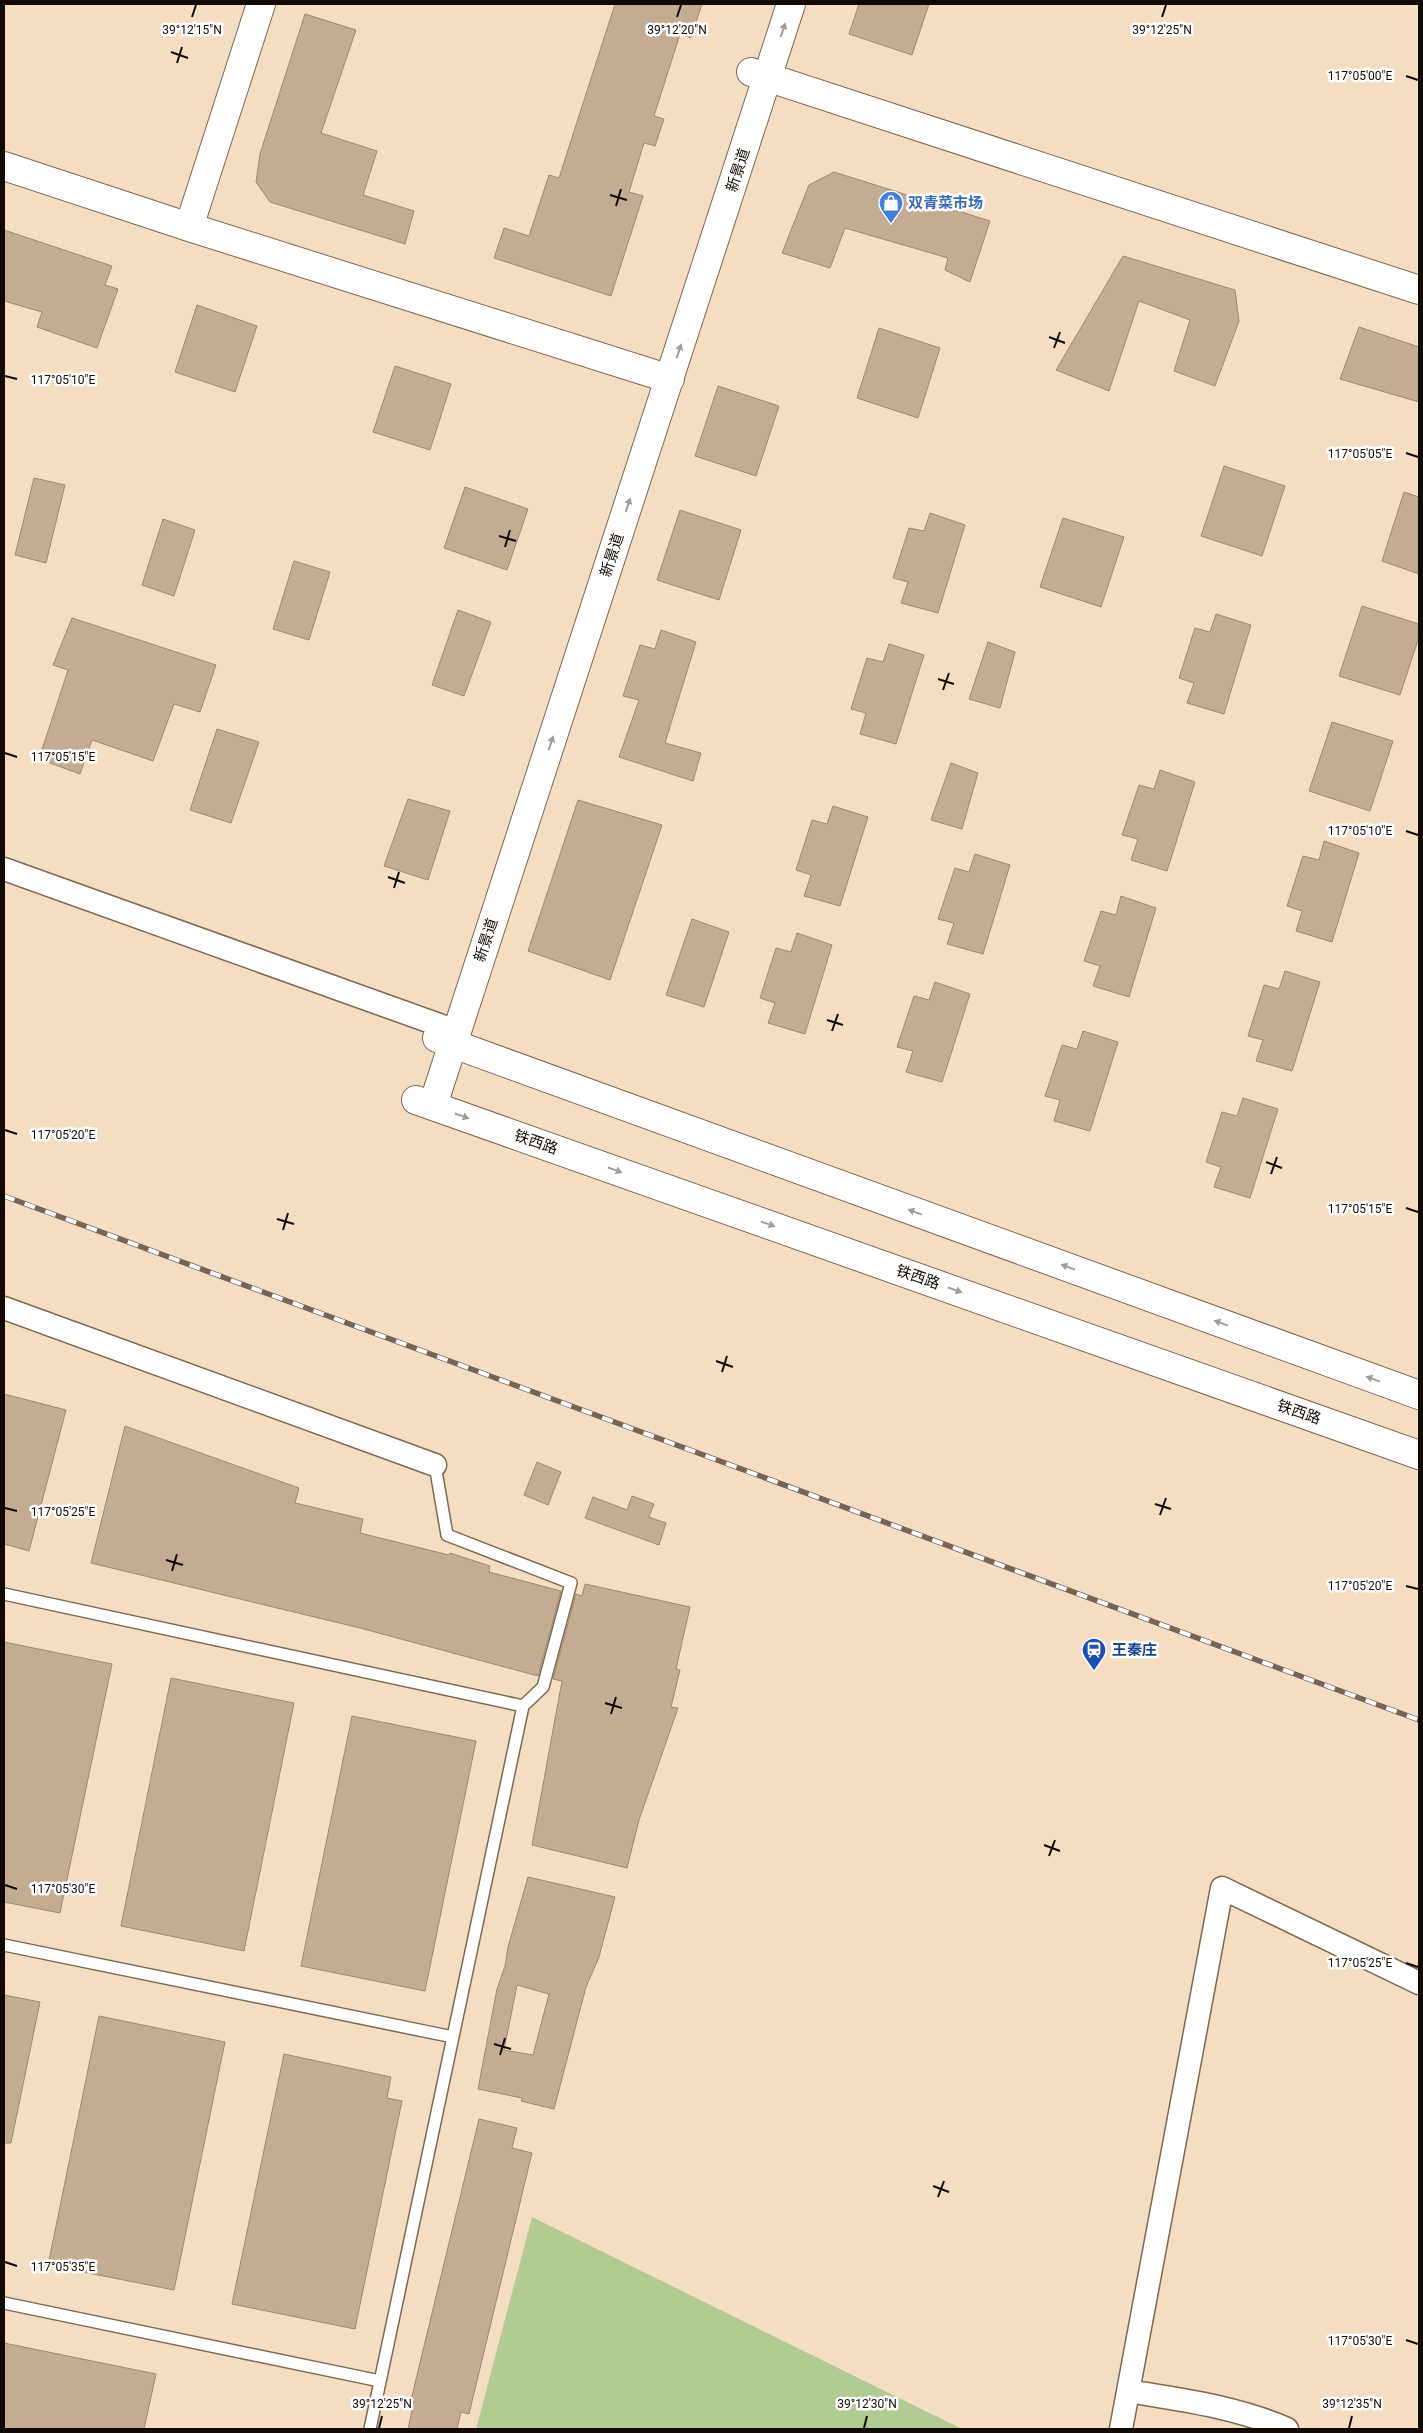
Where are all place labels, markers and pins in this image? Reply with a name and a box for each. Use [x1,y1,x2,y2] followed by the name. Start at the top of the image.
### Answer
[878,190,904,224] shop icon: 双青菜市场
[908,194,983,212] place label: 双青菜市场
[1081,1637,1107,1671] station icon: 王秦庄
[1112,1641,1157,1659] place label: 王秦庄

